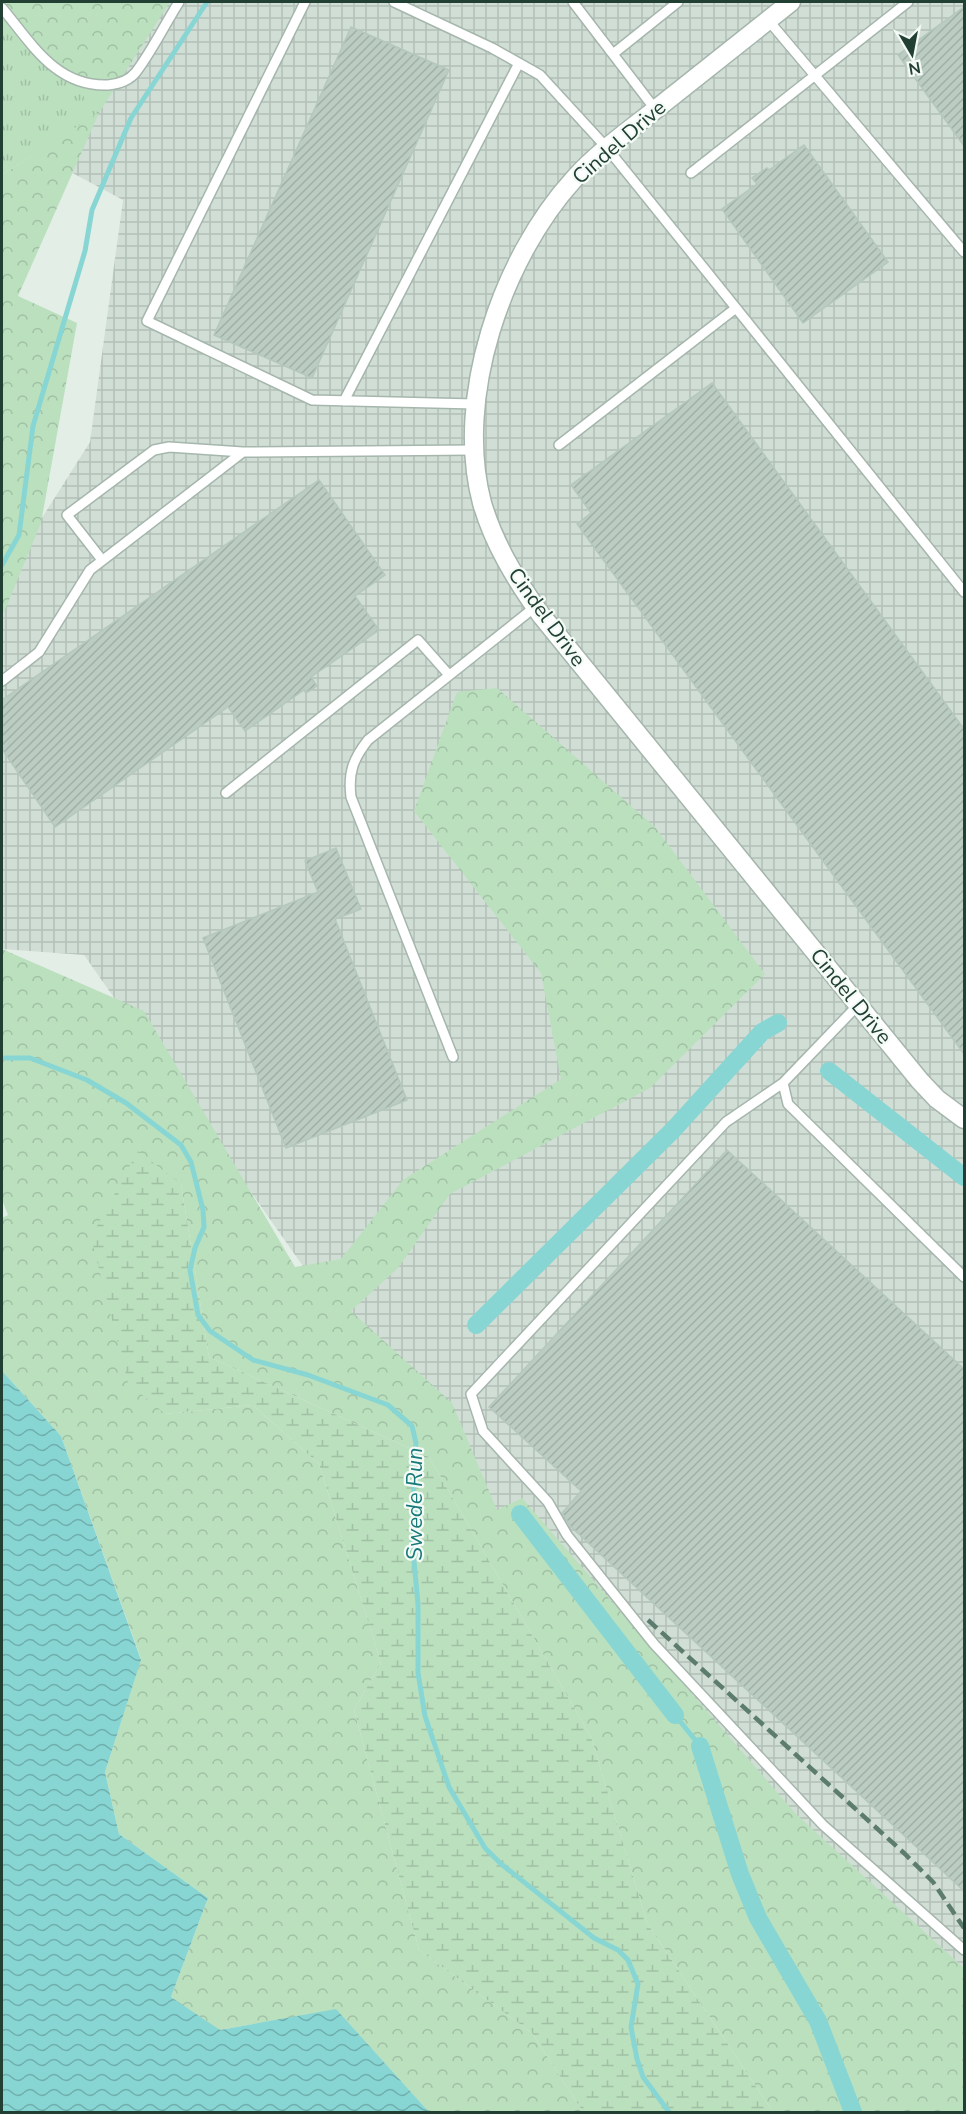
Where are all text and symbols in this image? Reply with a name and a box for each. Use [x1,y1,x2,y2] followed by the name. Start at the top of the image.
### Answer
[882,24,942,84] north arrow
[907,56,922,80] text: N
[566,93,672,191] street label: Cindel Drive
[502,562,592,672] street label: Cindel Drive
[804,942,898,1050] street label: Cindel Drive
[400,1447,430,1561] water label: Swede Run

